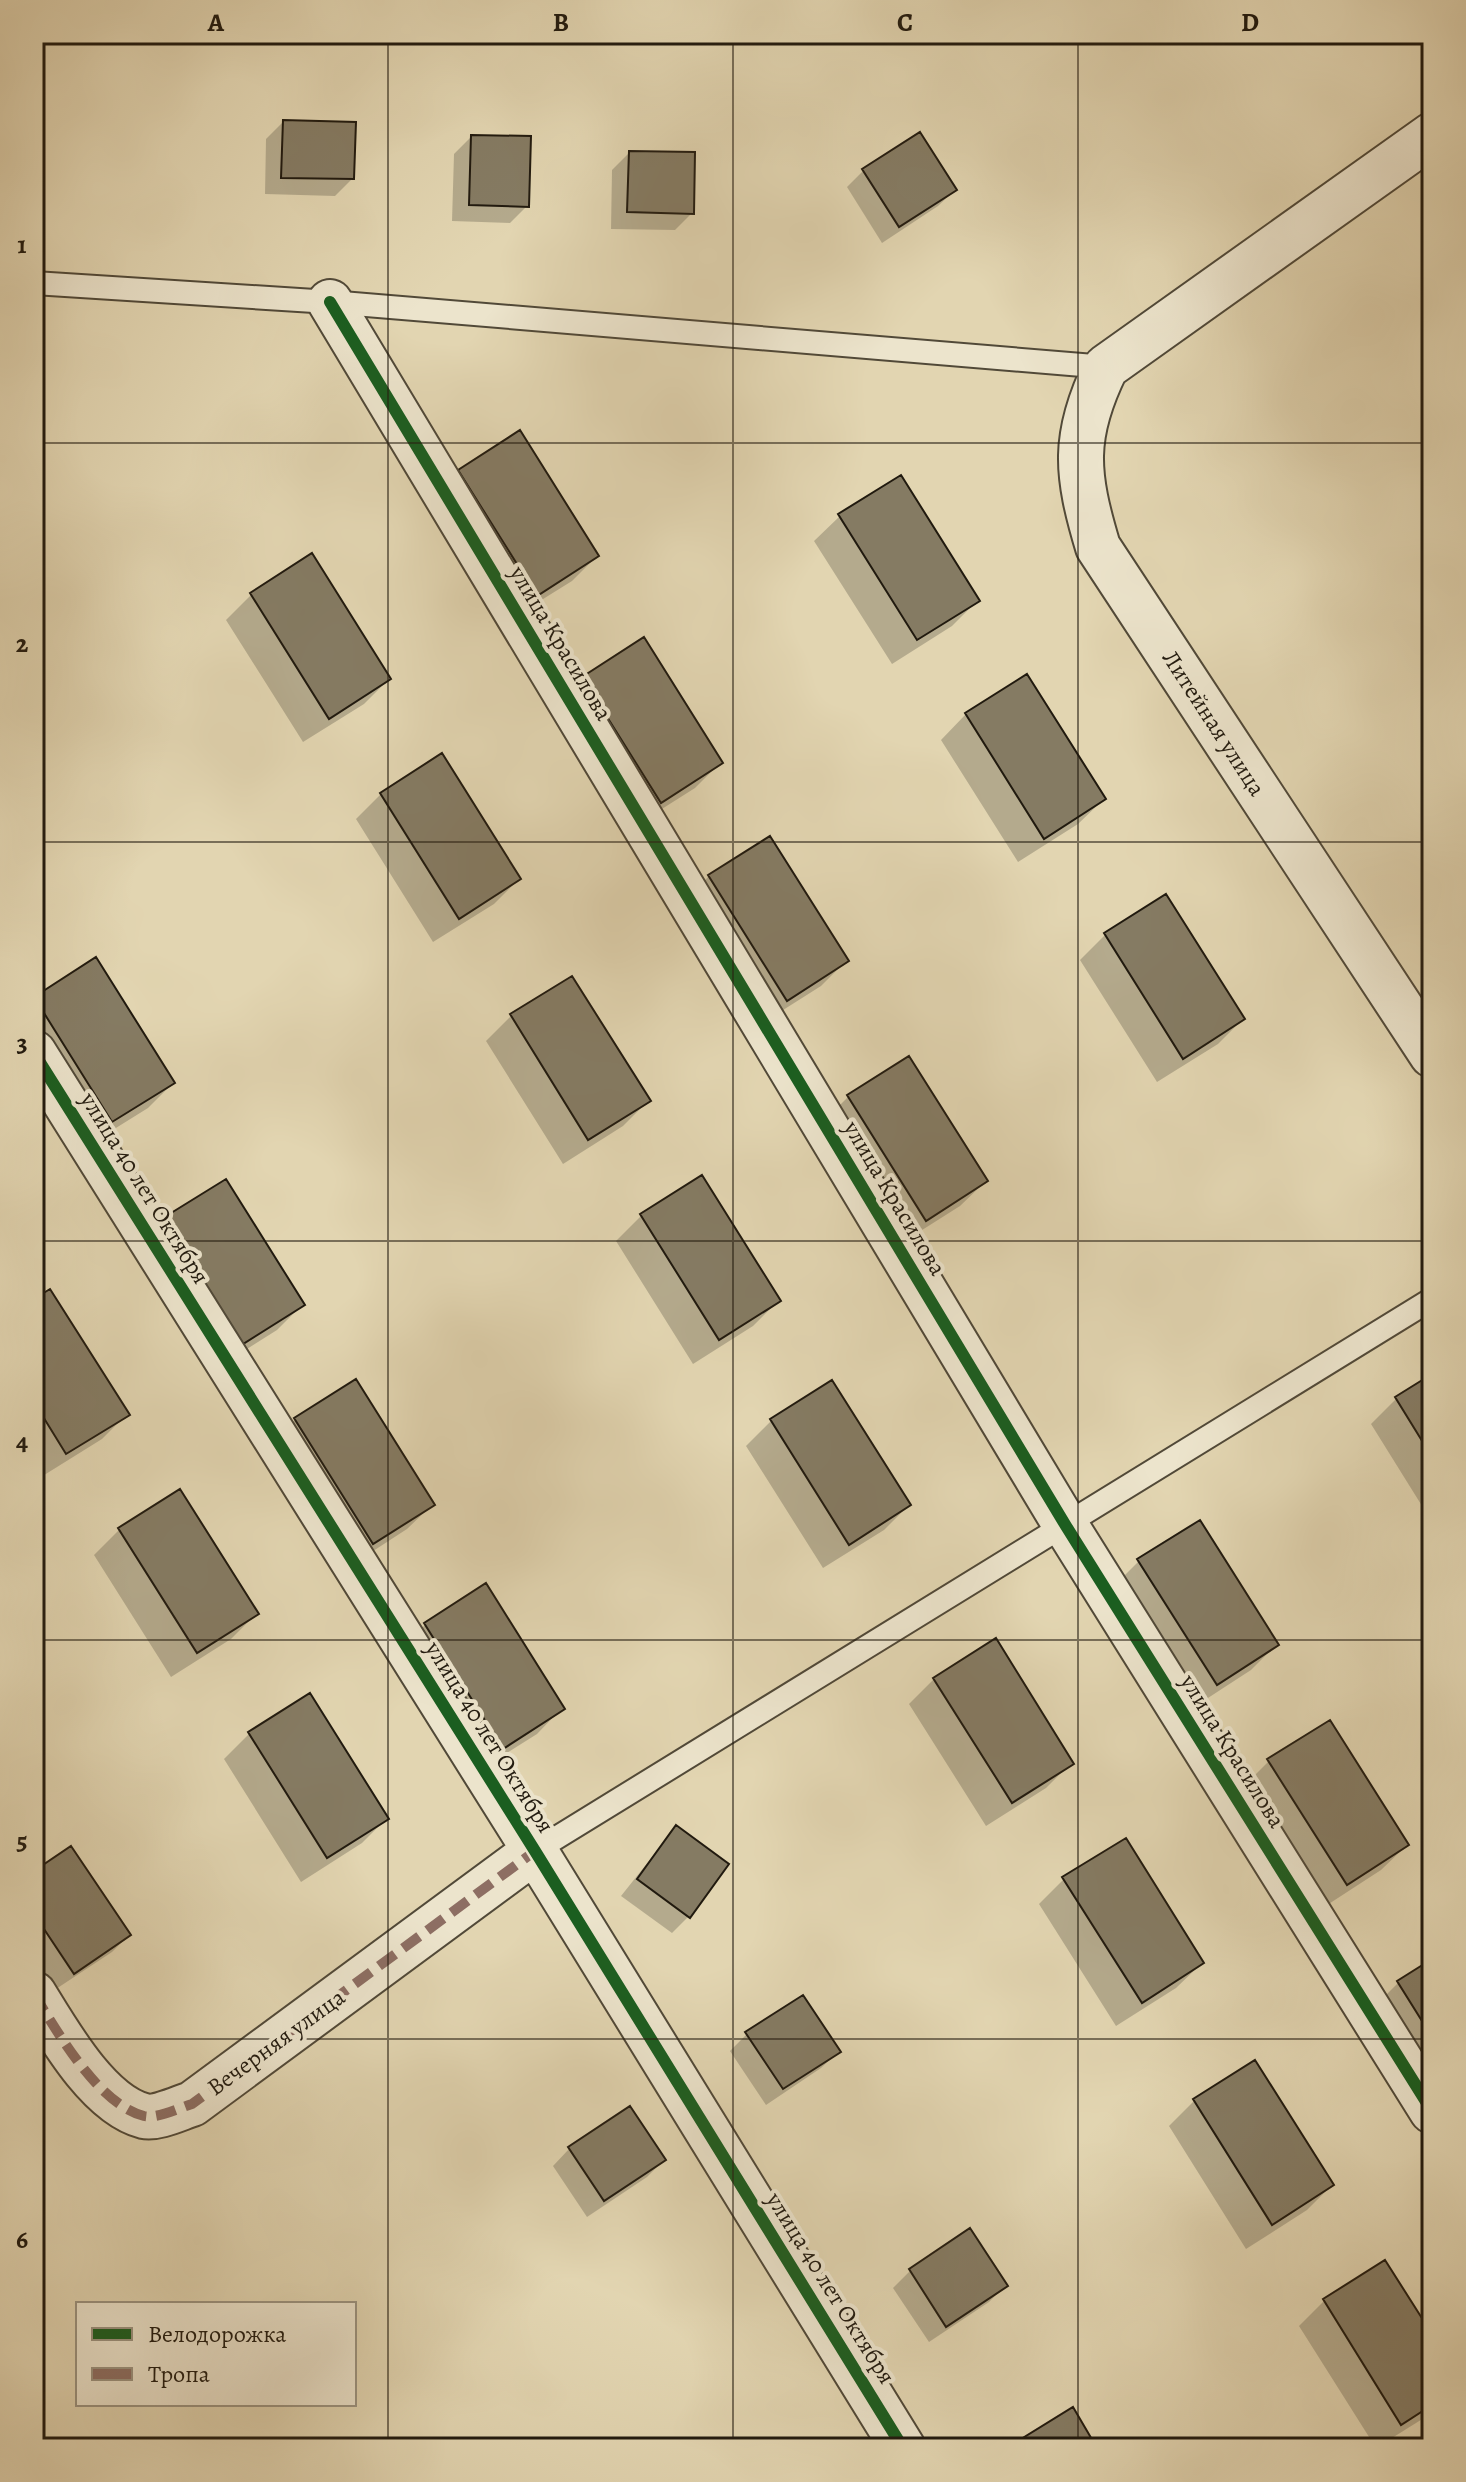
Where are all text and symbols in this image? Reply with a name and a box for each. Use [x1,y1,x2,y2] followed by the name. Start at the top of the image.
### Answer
[207,5,225,40] text: A
[553,5,569,40] text: B
[897,5,913,40] text: C
[1241,5,1259,40] text: D
[17,227,27,262] text: 1
[502,559,620,726] street label: улица Красилова
[16,626,29,661] text: 2
[1155,644,1273,802] street label: Литейная улица
[16,1025,28,1060] text: 3
[73,1085,217,1290] street label: улица 40 лет Октября
[836,1114,954,1281] street label: улица Красилова
[16,1424,28,1459] text: 4
[418,1634,562,1839] street label: улица 40 лет Октября
[1172,1667,1293,1834] street label: улица Красилова
[16,1823,28,1858] text: 5
[201,1981,351,2103] street label: Вечерняя улица
[759,2185,903,2390] street label: улица 40 лет Октября
[16,2222,28,2257] text: 6
[76,2302,356,2406] legend
[148,2318,286,2350] text: Велодорожка
[148,2358,210,2390] text: Тропа

